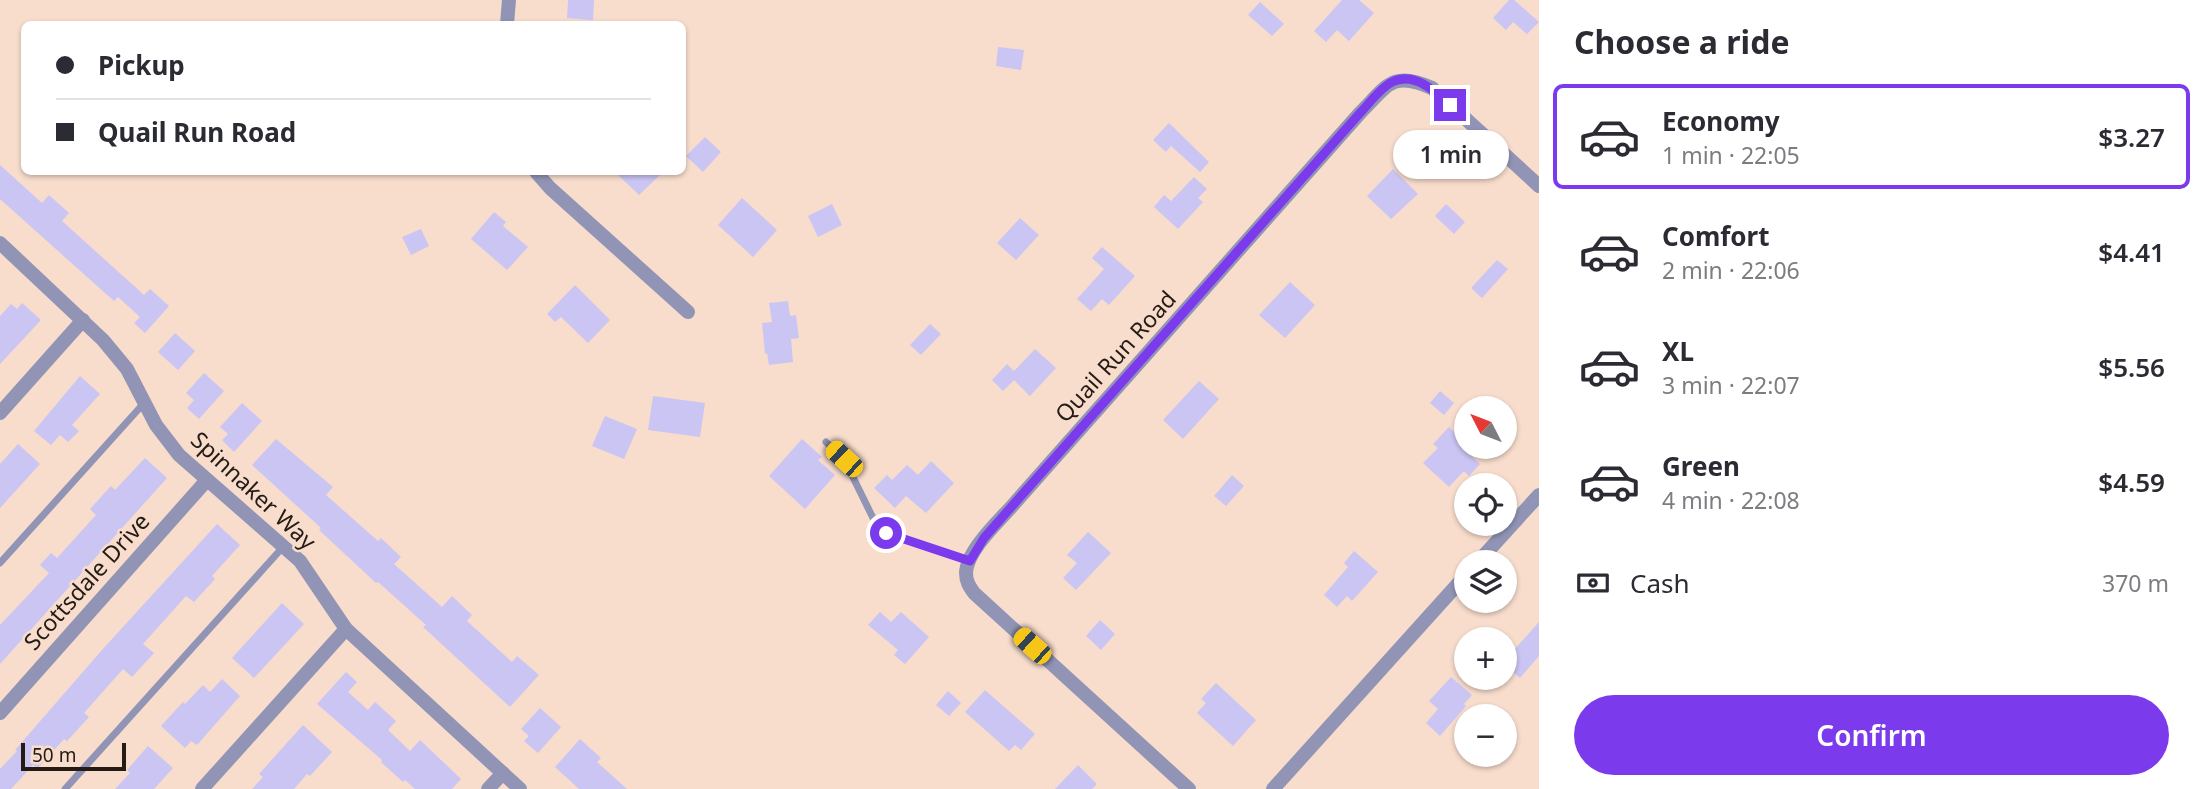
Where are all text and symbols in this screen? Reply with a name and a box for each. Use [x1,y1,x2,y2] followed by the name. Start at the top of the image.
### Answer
[1574,20,1790,63] text: Choose a ride
[98,47,185,83] text: Pickup
[1434,89,1466,121] route end
[1662,103,1780,139] text: Economy
[1578,105,1641,168] icon: car
[98,114,296,150] text: Quail Run Road
[2098,119,2165,155] text: $3.27
[1392,130,1508,178] callout: 1 min
[1420,138,1482,170] text: 1 min
[1662,139,1800,171] text: 1 min · 22:05
[1662,218,1770,254] text: Comfort
[1578,220,1641,283] icon: car
[2098,234,2165,270] text: $4.41
[1662,254,1800,286] text: 2 min · 22:06
[1047,283,1183,429] street label: Quail Run Road
[1662,333,1694,369] text: XL
[1578,335,1641,398] icon: car
[2098,349,2165,385] text: $5.56
[1662,369,1800,401] text: 3 min · 22:07
[1454,396,1517,458] north arrow
[1454,396,1517,767] map controls
[184,424,324,557] street label: Spinnaker Way
[822,437,867,481] car
[1662,448,1740,484] text: Green
[1578,450,1641,513] icon: car
[2098,464,2165,500] text: $4.59
[1454,473,1517,536] button: locate
[1662,484,1800,516] text: 4 min · 22:08
[16,506,156,656] street label: Scottsdale Drive
[870,517,902,549] route start
[1454,550,1517,613] button: layers
[1574,564,1612,602] icon: cash
[1630,565,1690,601] text: Cash
[2102,567,2169,599] text: 370 m
[1010,624,1055,668] car
[1454,627,1517,690] button: +
[1574,695,2169,775] button: Confirm
[1454,704,1517,767] button: −
[21,740,126,772] scale bar
[32,742,76,768] text: 50 m

